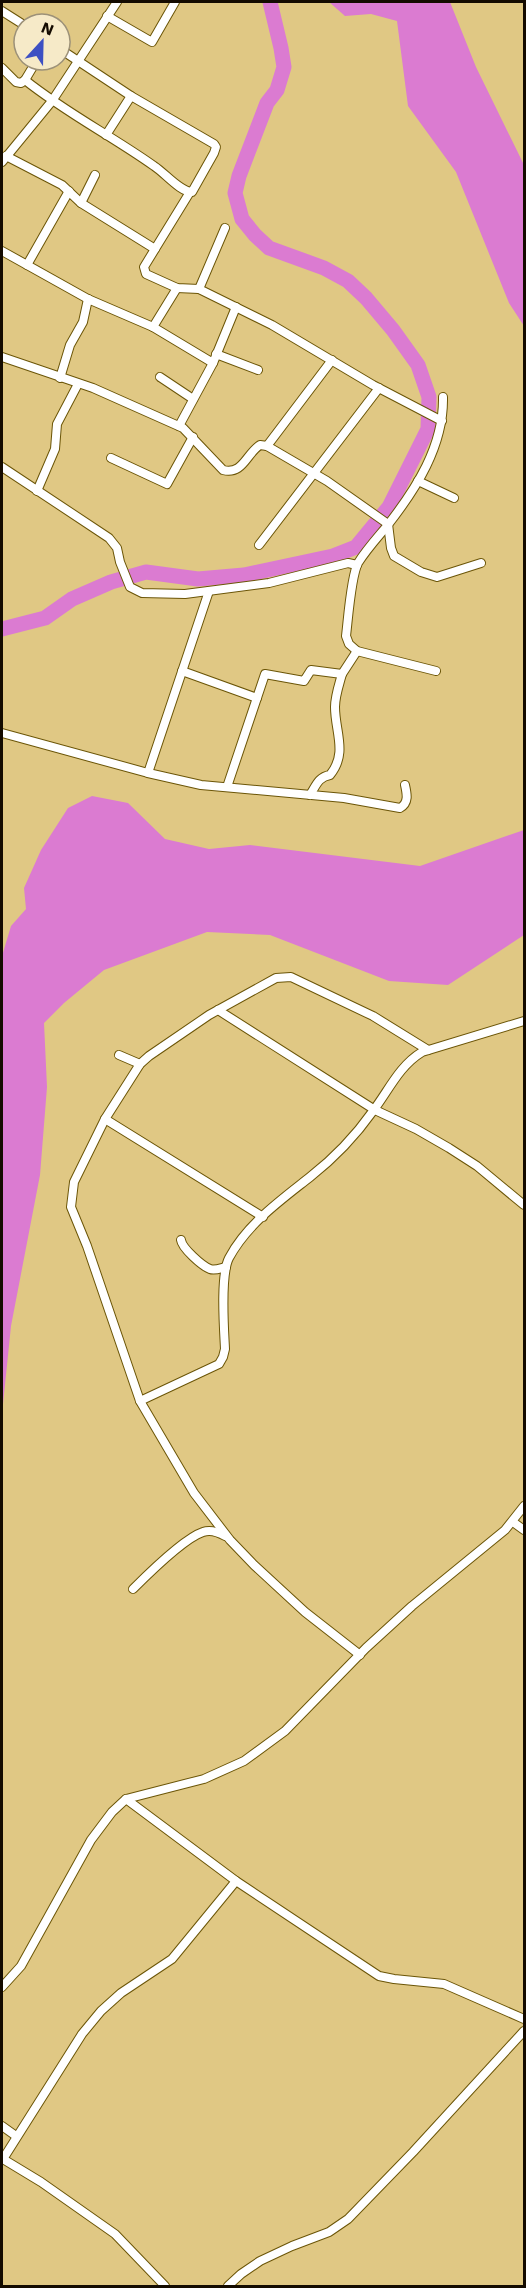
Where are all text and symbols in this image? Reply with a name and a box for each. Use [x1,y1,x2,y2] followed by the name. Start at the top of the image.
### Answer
[12,12,72,72] north arrow
[38,18,56,40] text: N

